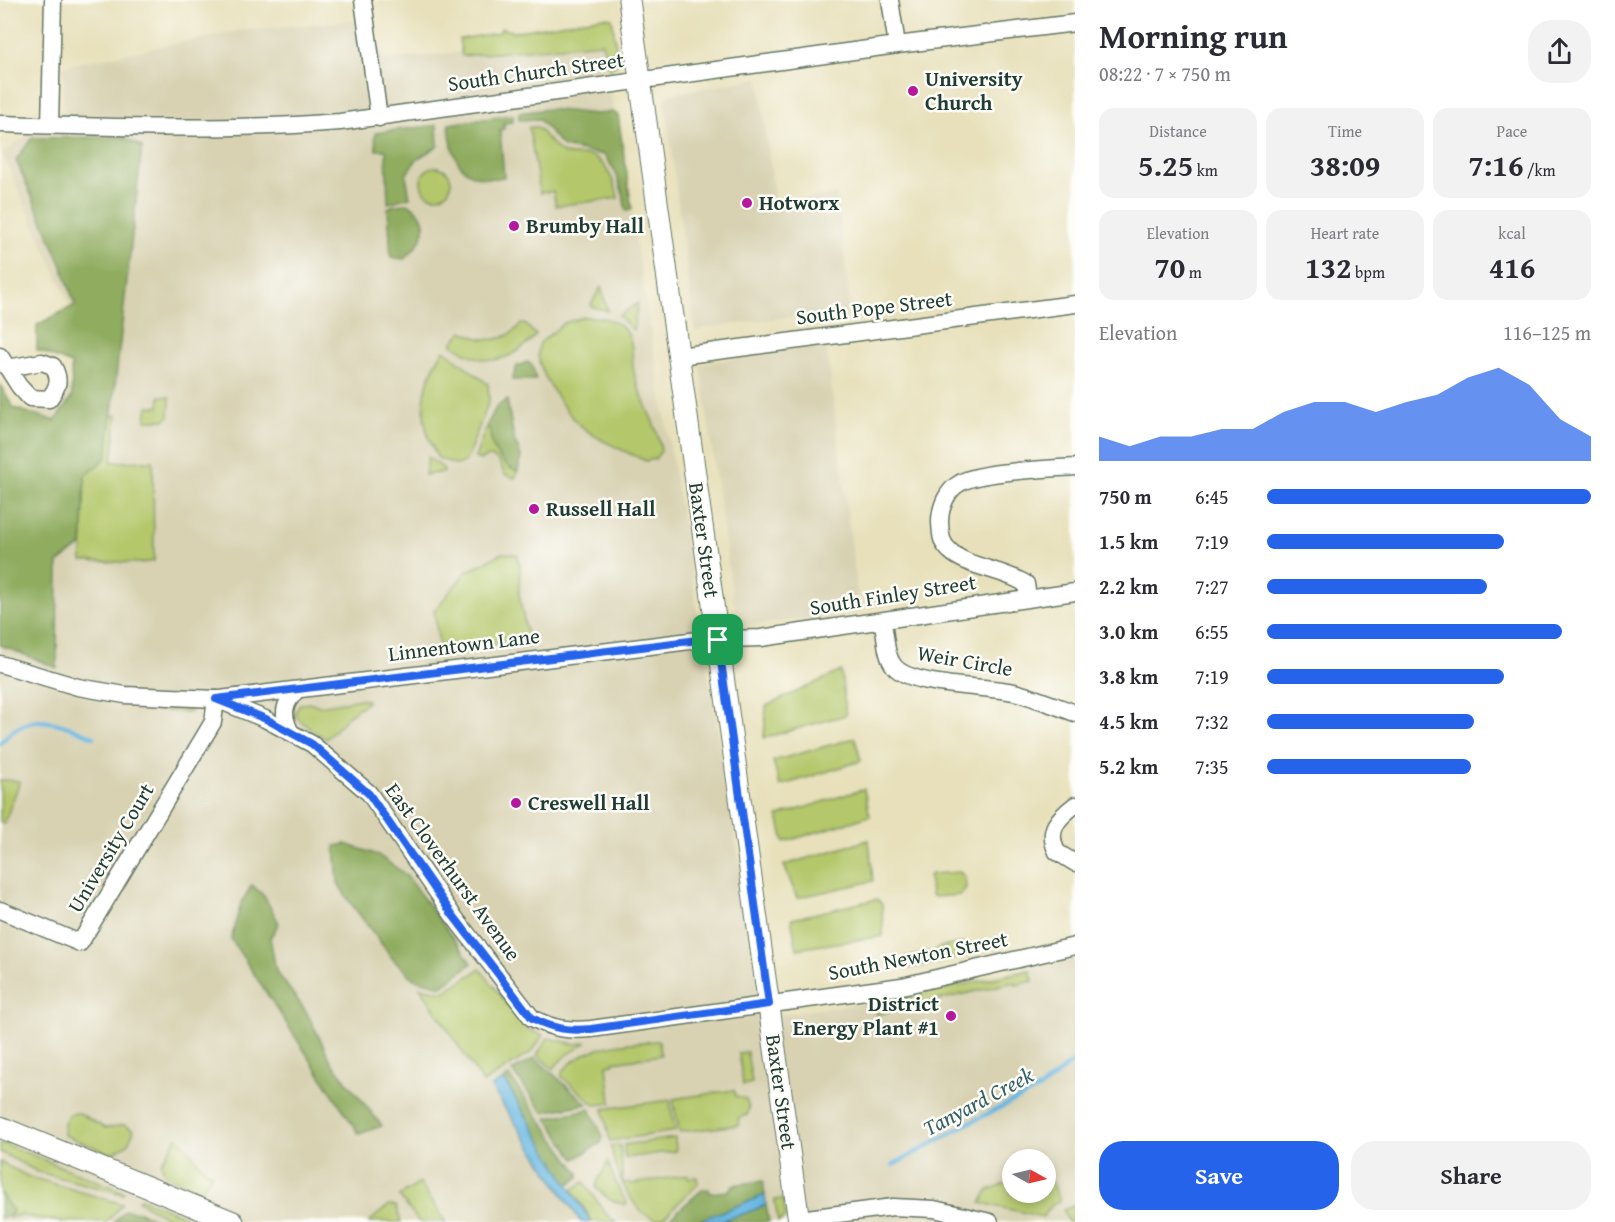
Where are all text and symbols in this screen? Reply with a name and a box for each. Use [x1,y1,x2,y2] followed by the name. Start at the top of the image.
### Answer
[1099,12,1288,60] text: Morning run
[1528,20,1591,83] button: share
[446,44,627,99] street label: South Church Street
[1099,59,1231,88] text: 08:22 · 7 × 750 m
[925,63,1023,118] place label: University Church
[906,84,920,98] marker: University Church
[1149,119,1207,143] text: Distance
[1328,119,1362,143] text: Time
[1497,119,1527,143] text: Pace
[1138,143,1193,187] text: 5.25
[1310,143,1380,187] text: 38:09
[1468,143,1523,187] text: 7:16
[1193,158,1218,182] text: km
[1523,158,1556,182] text: /km
[759,187,839,218] place label: Hotworx
[740,196,754,210] marker: Hotworx
[526,210,644,241] place label: Brumby Hall
[507,219,521,233] marker: Brumby Hall
[1147,221,1209,245] text: Elevation
[1311,221,1379,245] text: Heart rate
[1498,221,1526,245] text: kcal
[1154,245,1185,289] text: 70
[1305,245,1352,289] text: 132
[1489,245,1535,289] text: 416
[1185,260,1202,284] text: m
[1352,260,1385,284] text: bpm
[794,282,954,332] street label: South Pope Street
[1099,318,1177,347] text: Elevation
[1503,318,1591,347] text: 116–125 m
[681,480,728,600] street label: Baxter Street
[1099,482,1152,511] text: 750 m
[1195,482,1229,511] text: 6:45
[546,493,656,524] place label: Russell Hall
[527,502,541,516] marker: Russell Hall
[1099,527,1158,556] text: 1.5 km
[1195,527,1229,556] text: 7:19
[808,566,979,623] street label: South Finley Street
[1099,572,1158,601] text: 2.2 km
[1195,572,1229,601] text: 7:27
[692,614,743,665] pin
[1099,617,1158,646] text: 3.0 km
[1195,617,1229,646] text: 6:55
[386,620,542,669] street label: Linnentown Lane
[701,623,734,656] icon: arrive
[915,637,1015,684] street label: Weir Circle
[1099,662,1158,691] text: 3.8 km
[1195,662,1229,691] text: 7:19
[1099,707,1158,736] text: 4.5 km
[1195,707,1229,736] text: 7:32
[1099,752,1158,781] text: 5.2 km
[1195,752,1229,781] text: 7:35
[378,776,529,967] street label: East Cloverhurst Avenue
[60,777,162,918] street label: University Court
[528,787,650,818] place label: Creswell Hall
[509,796,523,810] marker: Creswell Hall
[825,923,1011,988] street label: South Newton Street
[793,988,939,1043] place label: District Energy Plant #1
[944,1009,958,1023] marker: District Energy Plant #1
[758,1032,805,1152] street label: Baxter Street
[917,1058,1040,1144] water label: Tanyard Creek
[1099,1141,1339,1210] button: Save
[1351,1141,1591,1210] button: Share
[1002,1149,1056,1203] north arrow
[1002,1149,1056,1203] map controls

